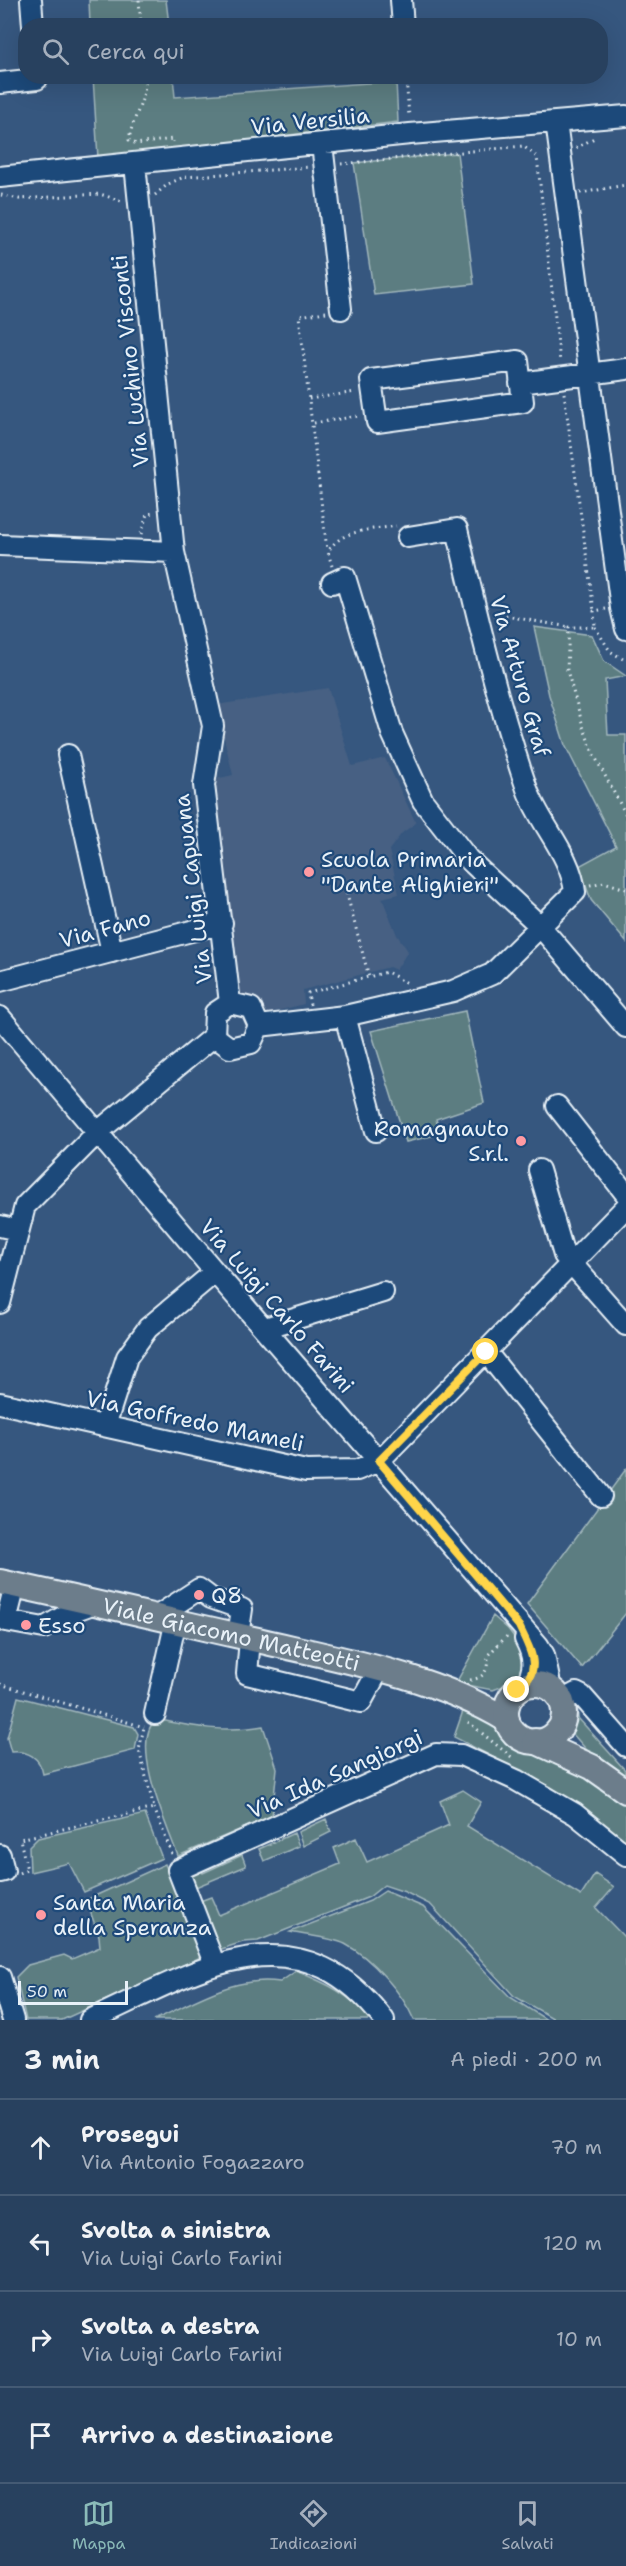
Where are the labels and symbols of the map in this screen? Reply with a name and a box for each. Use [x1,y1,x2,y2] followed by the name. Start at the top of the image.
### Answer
[249,100,371,142] street label: Via Versilia
[104,253,156,469] street label: Via Luchino Visconti
[483,592,557,761] street label: Via Arturo Graf
[167,792,219,986] street label: Via Luigi Capuana
[321,845,499,899] place label: Scuola Primaria "Dante Alighieri"
[302,865,316,879] marker: Scuola Primaria "Dante Alighieri"
[56,903,154,955] street label: Via Fano
[374,1114,509,1168] place label: Romagnauto S.r.l.
[514,1134,528,1148] marker: Romagnauto S.r.l.
[193,1213,361,1399] street label: Via Luigi Carlo Farini
[472,1338,498,1364] route start
[83,1384,307,1458] street label: Via Goffredo Mameli
[211,1581,242,1610] place label: Q8
[192,1588,206,1602] marker: Q8
[100,1591,363,1678] street label: Viale Giacomo Matteotti
[38,1611,86,1640] place label: Esso
[19,1618,33,1632] marker: Esso
[503,1676,529,1702] route end
[243,1722,427,1826] street label: Via Ida Sangiorgi
[53,1888,212,1942] place label: Santa Maria della Speranza
[34,1908,48,1922] marker: Santa Maria della Speranza
[18,1978,128,2006] scale bar

